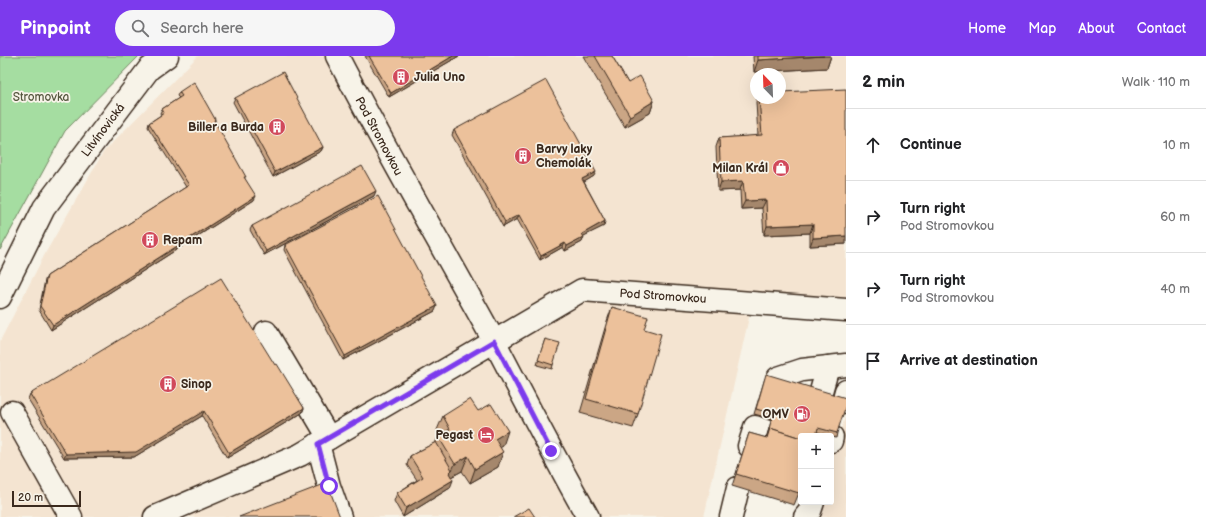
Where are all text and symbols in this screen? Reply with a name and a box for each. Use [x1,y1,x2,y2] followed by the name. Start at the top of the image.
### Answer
[115,10,395,46] search box
[20,17,91,40] text: Pinpoint
[129,17,151,39] icon: search
[161,19,244,38] text: Search here
[968,20,1006,37] text: Home
[1028,20,1056,37] text: Map
[1078,20,1115,37] text: About
[1137,20,1186,37] text: Contact
[391,67,411,87] building icon: Julia Uno
[750,68,786,104] north arrow
[414,70,465,85] place label: Julia Uno
[862,72,905,92] text: 2 min
[1122,74,1190,90] text: Walk · 110 m
[13,90,70,105] park label: Stromovka
[351,94,406,178] street label: Pod Stromovkou
[78,100,128,160] street label: Litvínovická
[267,117,287,137] building icon: Biller a Burda
[188,120,264,135] place label: Biller a Burda
[862,134,884,156] icon: ahead
[900,135,962,154] text: Continue
[1163,137,1190,153] text: 10 m
[536,142,593,171] place label: Barvy laky Chemolák
[513,146,533,166] building icon: Barvy laky Chemolák
[771,158,791,178] shop icon: Milan Král
[712,161,768,176] place label: Milan Král
[900,199,965,218] text: Turn right
[862,206,884,228] icon: right
[1160,209,1190,225] text: 60 m
[900,218,994,234] text: Pod Stromovkou
[140,230,160,250] building icon: Repam
[163,233,202,248] place label: Repam
[900,271,965,290] text: Turn right
[862,278,884,300] icon: right
[1160,281,1190,297] text: 40 m
[619,286,707,307] street label: Pod Stromovkou
[900,290,994,306] text: Pod Stromovkou
[862,350,884,372] icon: arrive
[900,351,1038,370] text: Arrive at destination
[158,374,178,394] building icon: Sinop
[181,377,212,392] place label: Sinop
[792,404,812,424] fuel station icon: OMV
[762,407,790,422] place label: OMV
[476,425,496,445] hotel icon: Pegast
[436,428,473,443] place label: Pegast
[798,433,834,505] map controls
[798,433,834,469] button: +
[542,442,560,460] route end
[798,469,834,505] button: −
[320,477,338,495] route start
[12,489,81,508] scale bar
[18,491,43,504] text: 20 m

